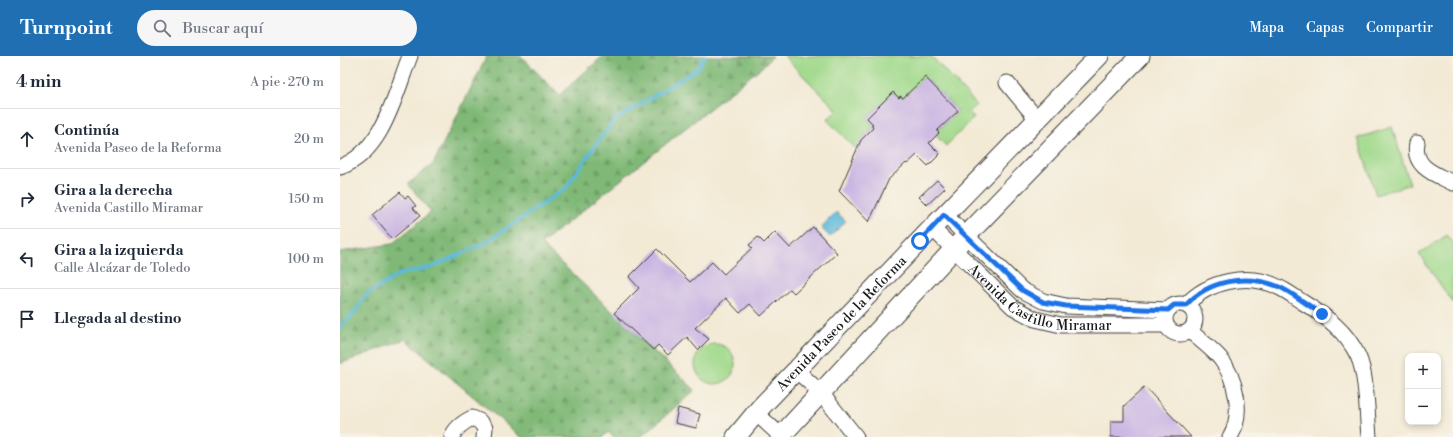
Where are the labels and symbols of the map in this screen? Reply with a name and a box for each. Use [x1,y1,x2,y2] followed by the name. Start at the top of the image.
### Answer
[911,232,929,250] route start
[772,252,911,396] street label: Avenida Paseo de la Reforma
[963,260,1112,335] street label: Avenida Castillo Miramar
[1313,305,1331,323] route end

